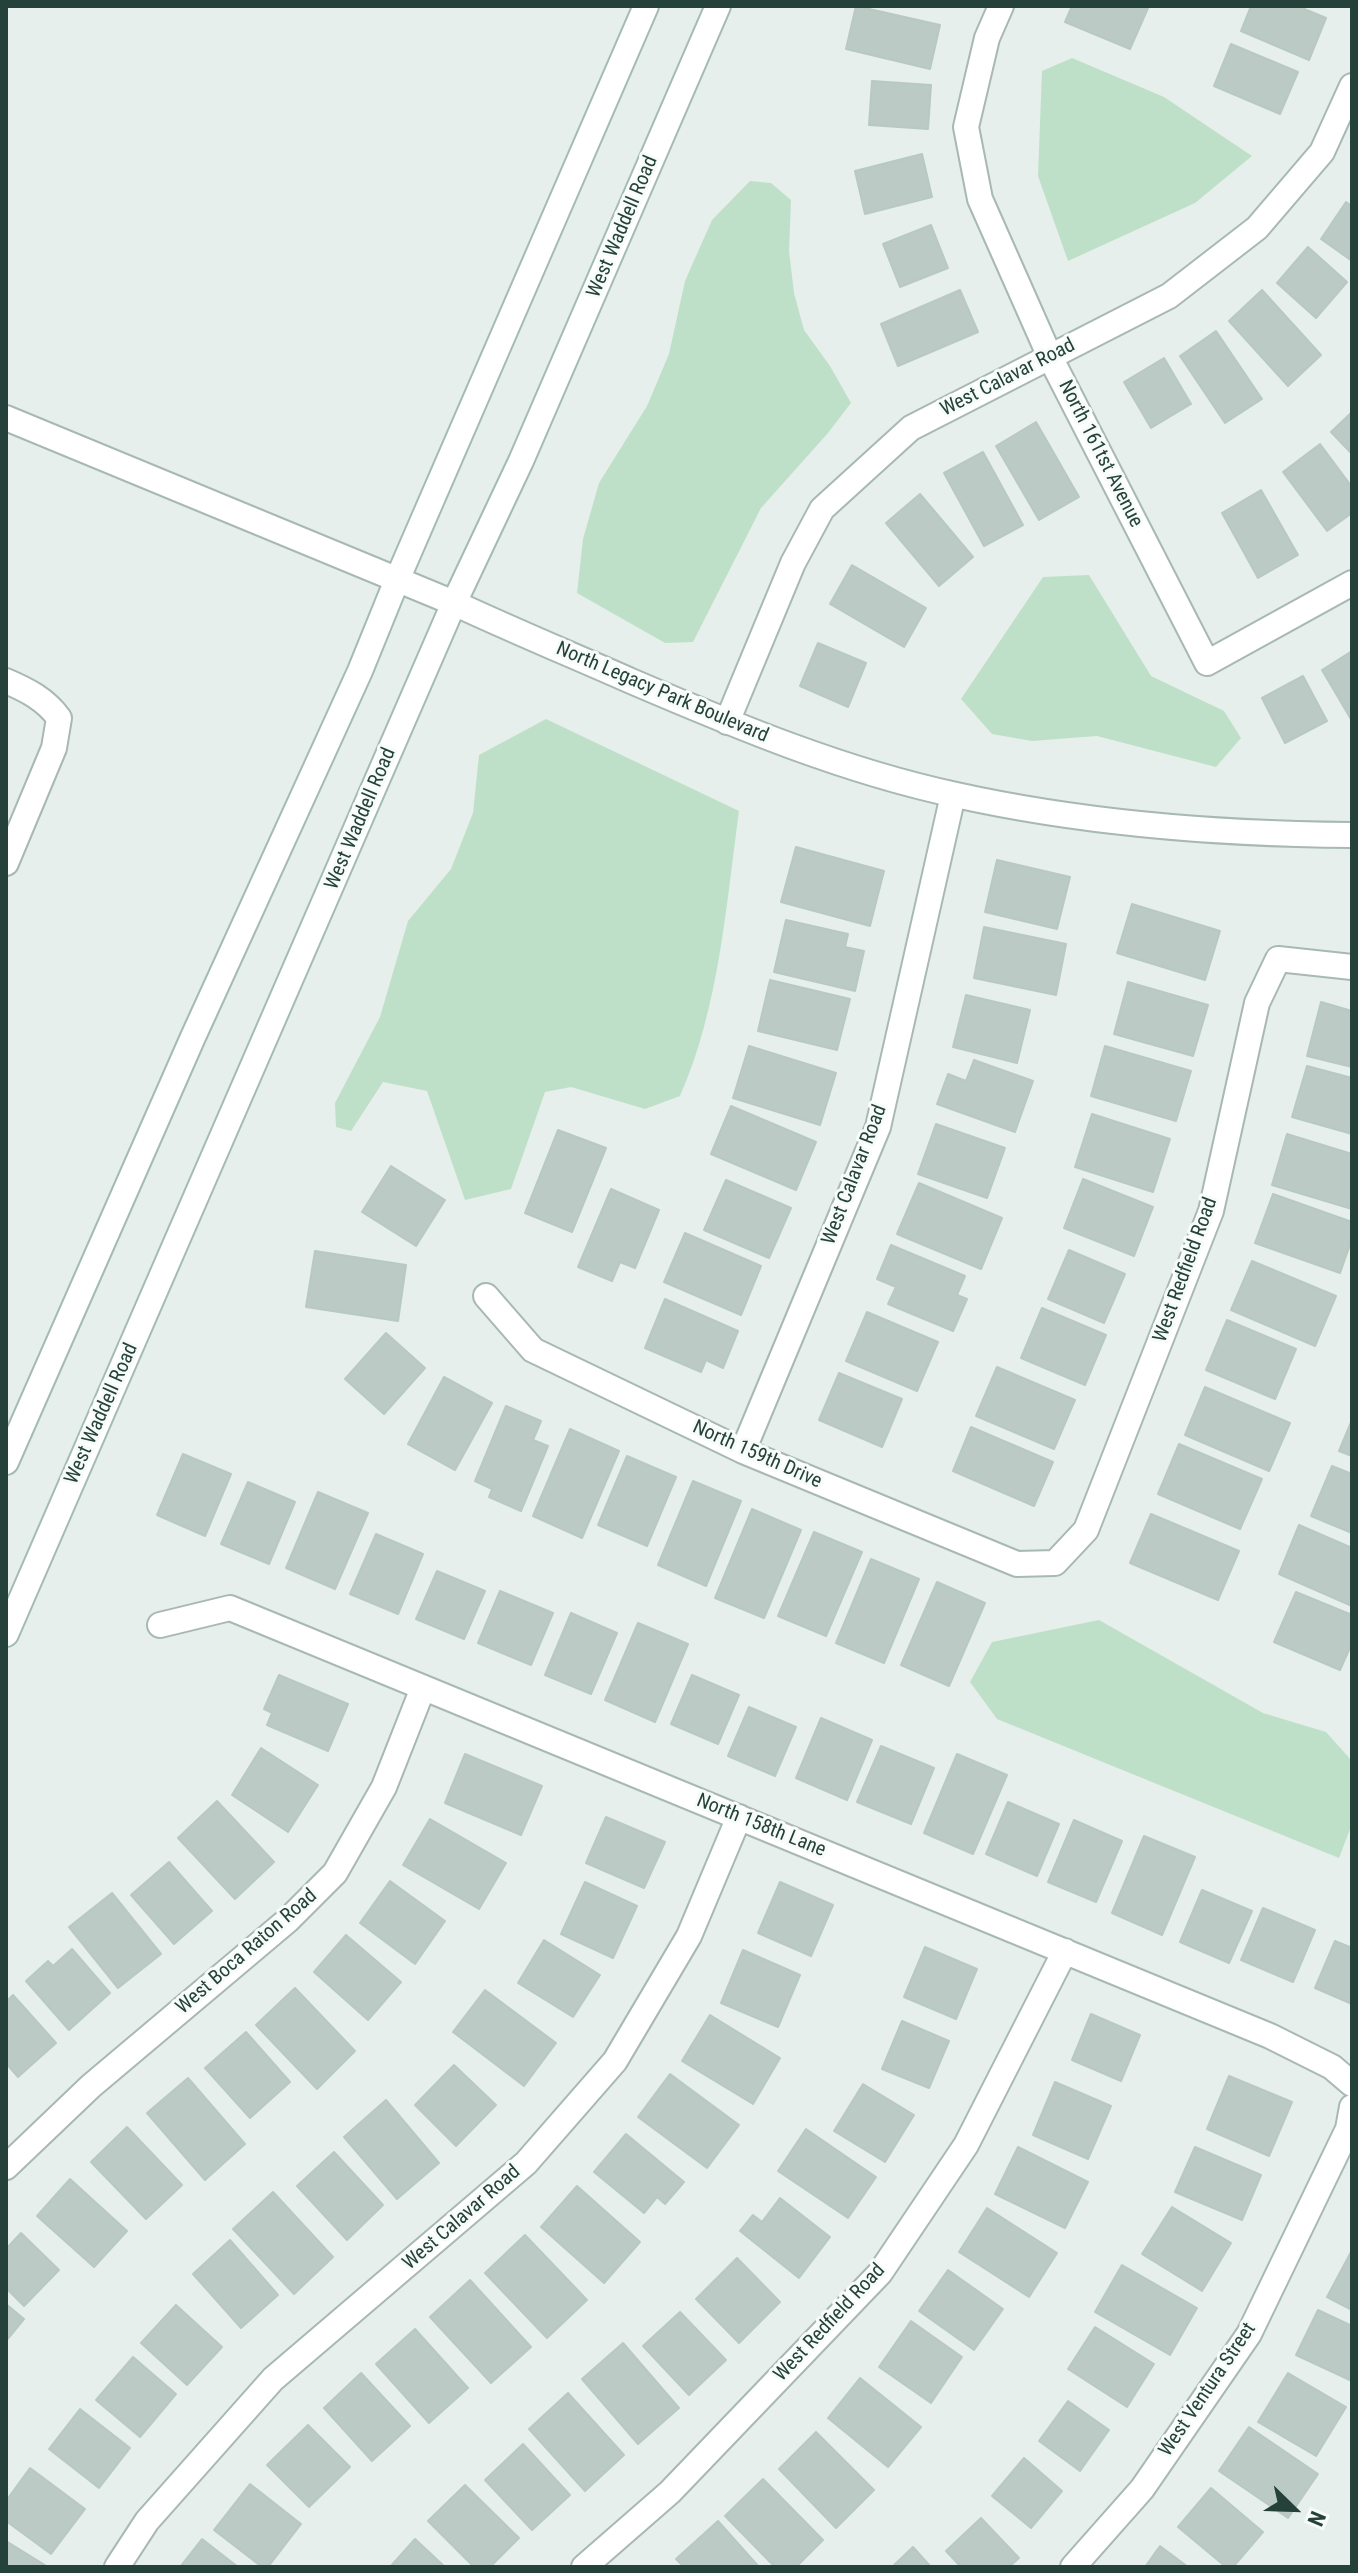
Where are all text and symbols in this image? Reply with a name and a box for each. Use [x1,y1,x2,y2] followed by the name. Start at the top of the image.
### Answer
[582,153,664,301] street label: West Waddell Road
[937,334,1079,422] street label: West Calavar Road
[1053,376,1147,532] street label: North 161tst Avenue
[552,637,772,749] street label: North Legacy Park Boulevard
[320,745,402,893] street label: West Waddell Road
[817,1102,893,1248] street label: West Calavar Road
[1149,1194,1223,1346] street label: West Redfield Road
[60,1340,144,1488] street label: West Waddell Road
[689,1416,825,1494] street label: North 159th Drive
[693,1789,829,1863] street label: North 158th Lane
[172,1884,322,2020] street label: West Boca Raton Road
[398,2160,526,2276] street label: West Calavar Road
[769,2259,891,2387] street label: West Redfield Road
[1154,2319,1262,2461] street label: West Ventura Street
[1254,2469,1334,2549] north arrow
[1302,2507,1331,2530] text: N

